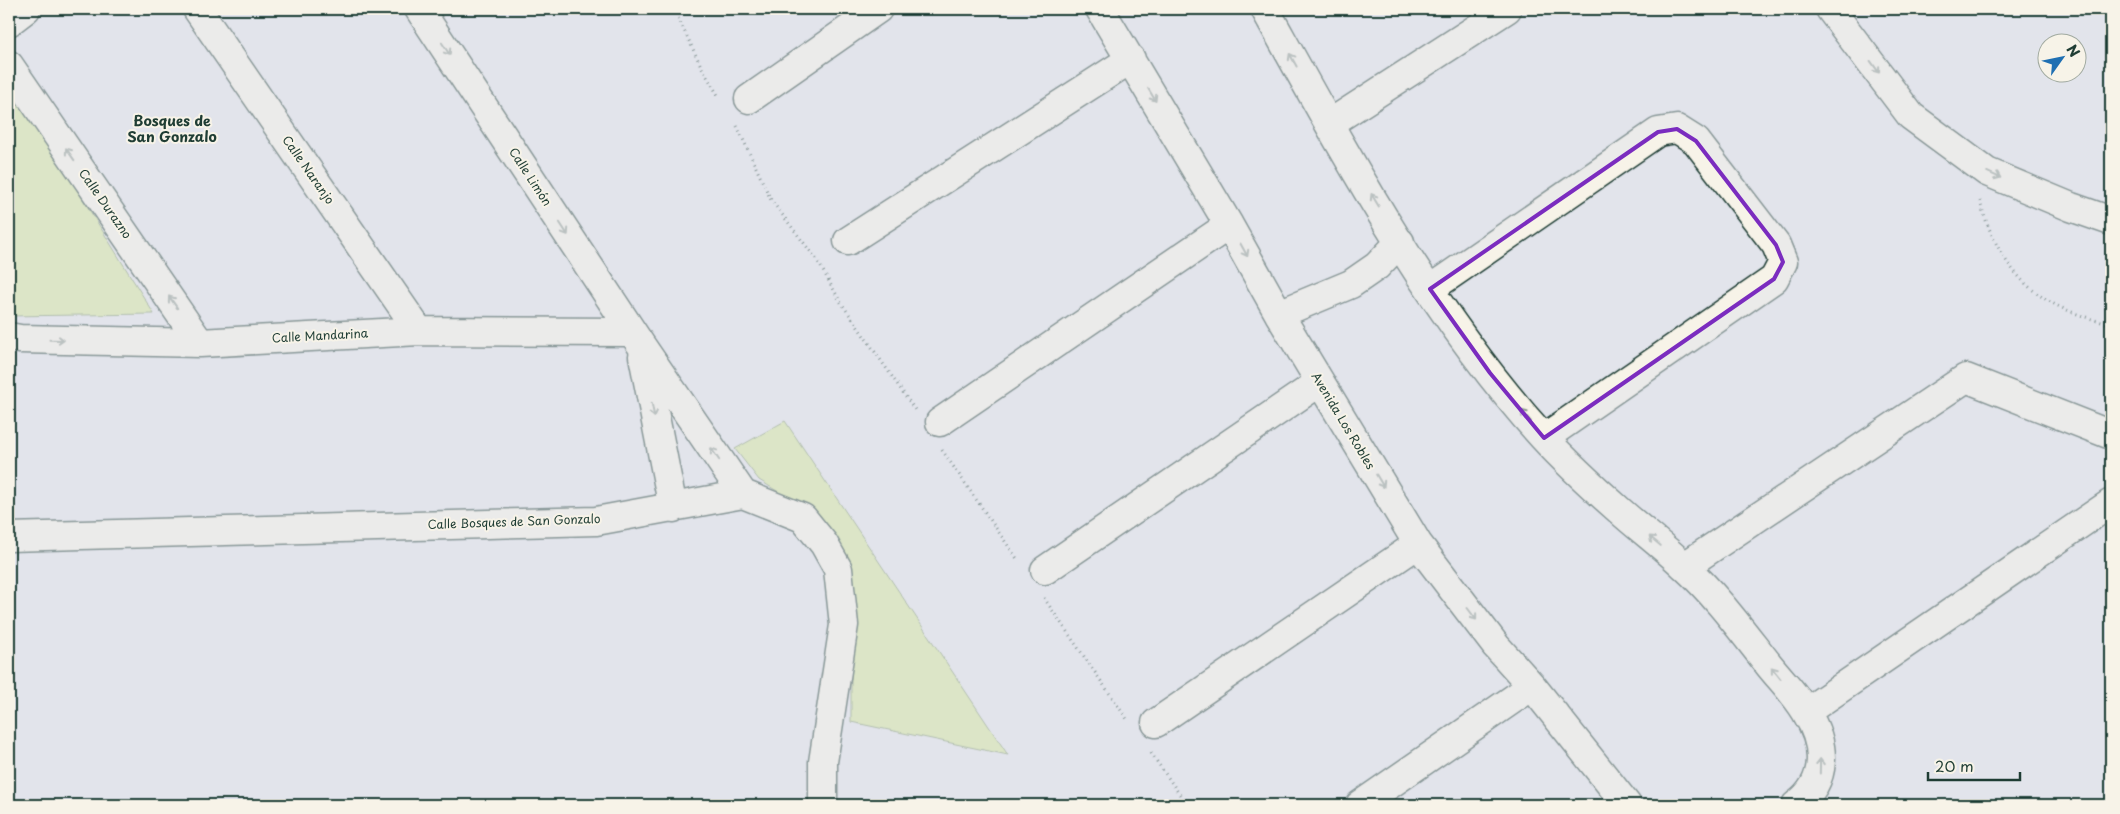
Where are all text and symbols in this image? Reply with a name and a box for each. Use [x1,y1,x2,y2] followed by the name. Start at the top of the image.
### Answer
[2038,32,2088,82] north arrow
[2061,40,2085,61] text: N
[441,42,451,56] one-way arrow
[1288,52,1298,67] one-way arrow
[1869,60,1880,73] one-way arrow
[1148,88,1158,102] one-way arrow
[127,110,217,147] district label: Bosques de San Gonzalo
[278,131,339,208] street label: Calle Naranjo
[505,144,557,209] street label: Calle Limón
[65,148,75,162] one-way arrow
[75,165,137,242] street label: Calle Durazno
[1986,170,2001,180] one-way arrow
[1369,194,1379,208] one-way arrow
[559,222,569,236] one-way arrow
[1239,243,1249,257] one-way arrow
[168,296,178,310] one-way arrow
[271,323,369,347] street label: Calle Mandarina
[49,335,65,345] one-way arrow
[1308,368,1380,473] street label: Avenida Los Robles
[649,402,659,418] one-way arrow
[1520,410,1531,423] one-way arrow
[710,447,720,461] one-way arrow
[1375,473,1385,487] one-way arrow
[427,509,601,533] street label: Calle Bosques de San Gonzalo
[1649,536,1662,547] one-way arrow
[1466,607,1477,620] one-way arrow
[1771,667,1782,680] one-way arrow
[1928,749,2020,781] scale bar
[1935,754,1974,777] text: 20 m
[1815,758,1825,774] one-way arrow

